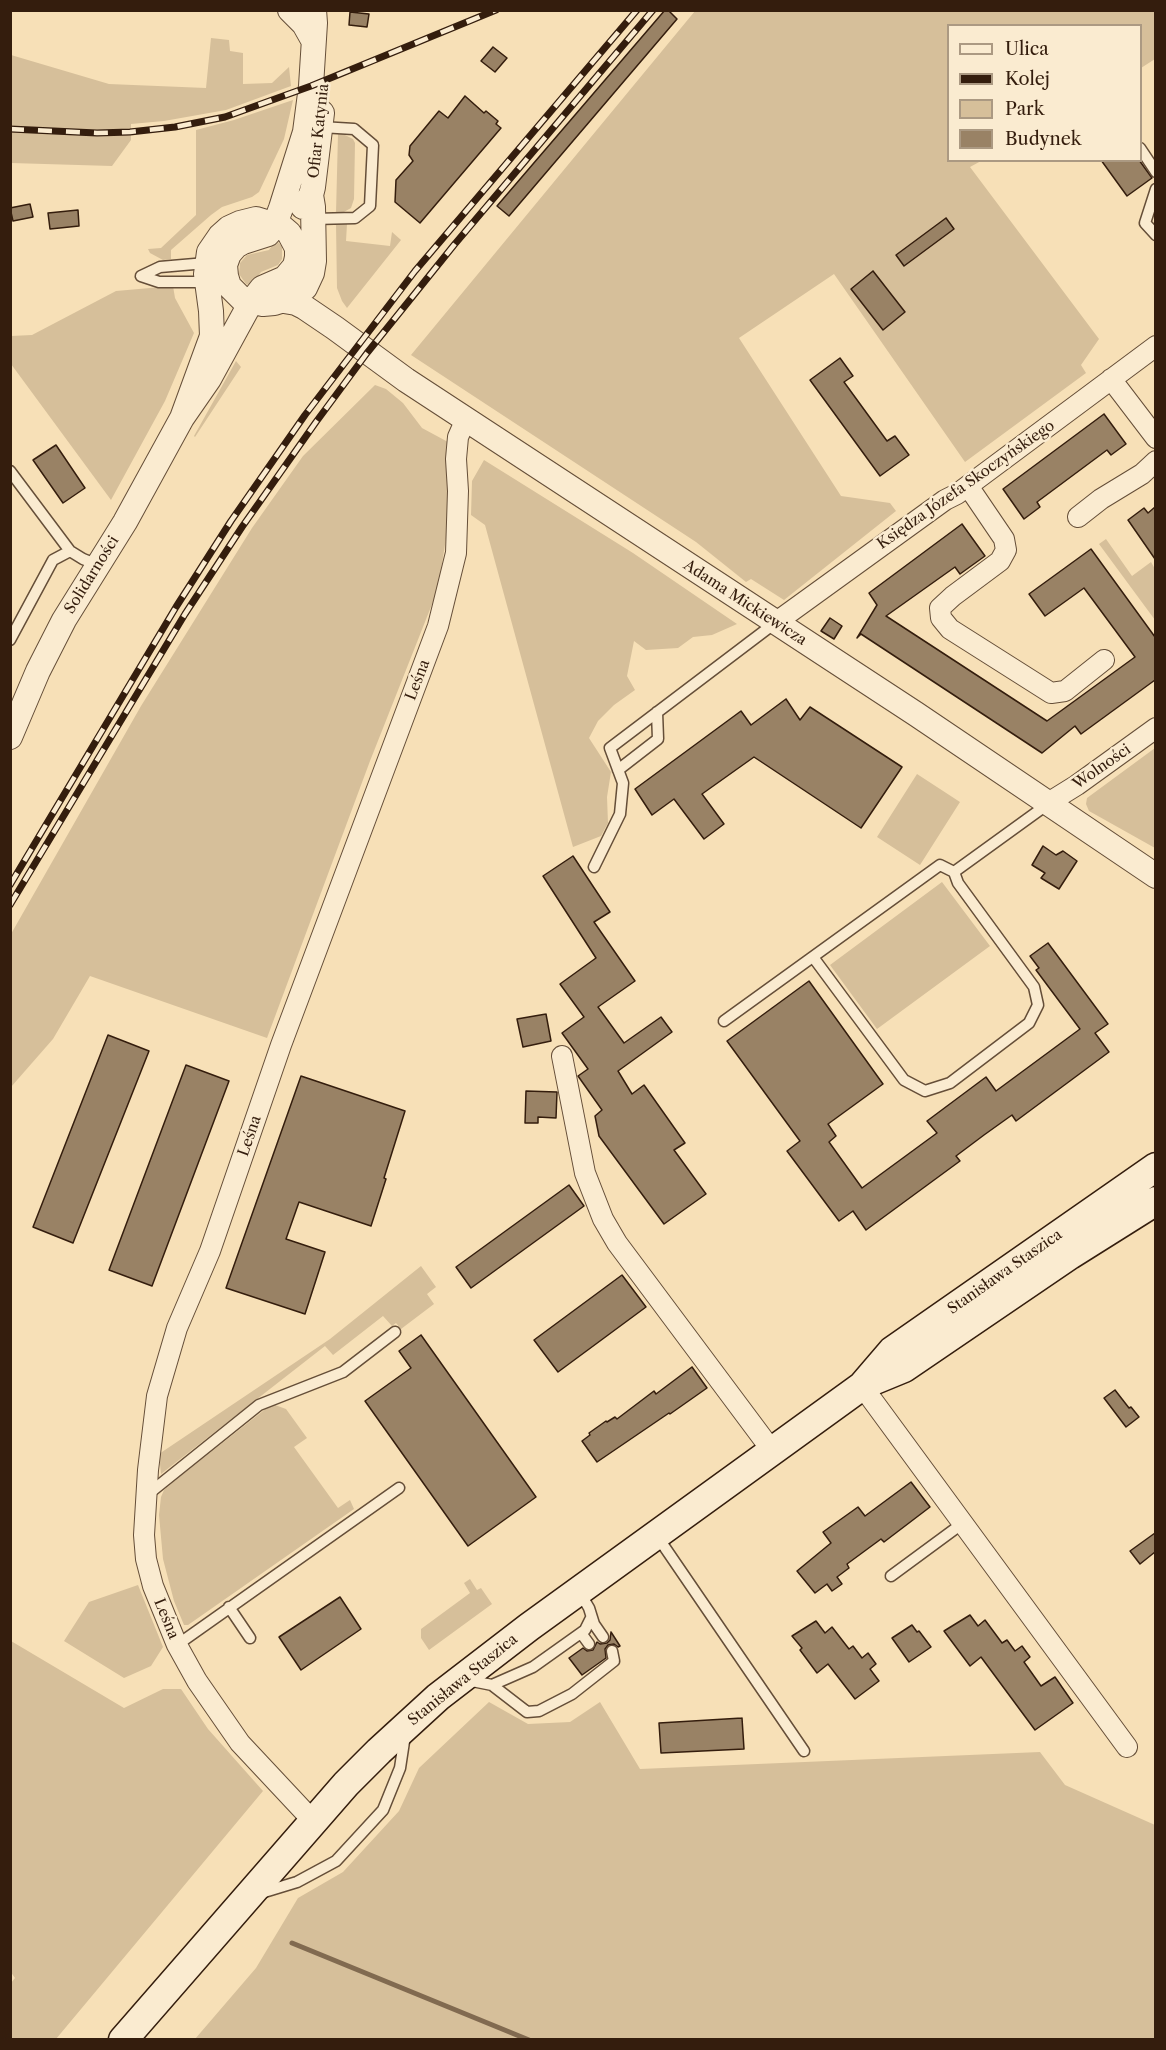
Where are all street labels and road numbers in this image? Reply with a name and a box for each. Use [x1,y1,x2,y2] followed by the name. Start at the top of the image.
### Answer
[305,83,333,179] street label: Ofiar Katynia
[874,417,1058,553] street label: Księdza Józefa Skoczyńskiego
[61,533,123,617] street label: Solidarności
[680,556,810,650] street label: Adama Mickiewicza
[402,657,434,703] street label: Leśna
[1070,741,1134,793] street label: Wolności
[235,1113,265,1159] street label: Leśna
[944,1226,1066,1318] street label: Stanisława Staszica
[150,1596,182,1642] street label: Leśna
[405,1630,521,1730] street label: Stanisława Staszica

